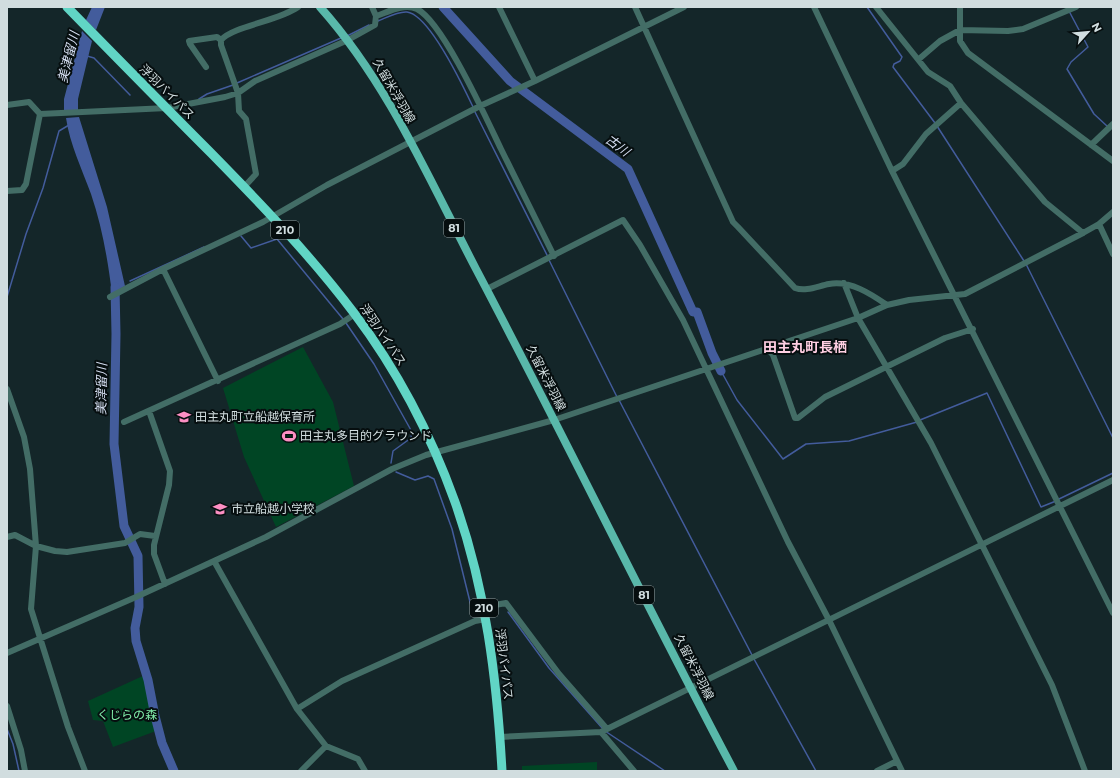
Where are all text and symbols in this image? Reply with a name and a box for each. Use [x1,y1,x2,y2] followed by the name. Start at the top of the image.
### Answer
[1068,12,1108,52] north arrow
[1089,20,1105,35] text: N
[54,28,83,84] water label: 美津留川
[370,56,419,126] street label: 久留米浮羽線
[137,61,198,122] street label: 浮羽バイパス
[603,131,635,160] water label: 古川
[444,219,464,237] road number: 81
[271,221,299,239] road number: 210
[357,301,410,369] street label: 浮羽バイパス
[763,338,847,356] district label: 田主丸町長栖
[523,342,569,413] street label: 久留米浮羽線
[93,361,109,415] water label: 美津留川
[176,409,192,425] school or university icon: 田主丸町立船越保育所
[195,409,315,424] place label: 田主丸町立船越保育所
[281,428,297,444] sports icon: 田主丸多目的グラウンド
[300,428,432,443] place label: 田主丸多目的グラウンド
[212,501,228,517] school or university icon: 市立船越小学校
[231,501,315,516] place label: 市立船越小学校
[634,586,654,604] road number: 81
[470,599,498,617] road number: 210
[493,627,516,700] street label: 浮羽バイパス
[671,631,717,702] street label: 久留米浮羽線
[97,707,157,722] park label: くじらの森

